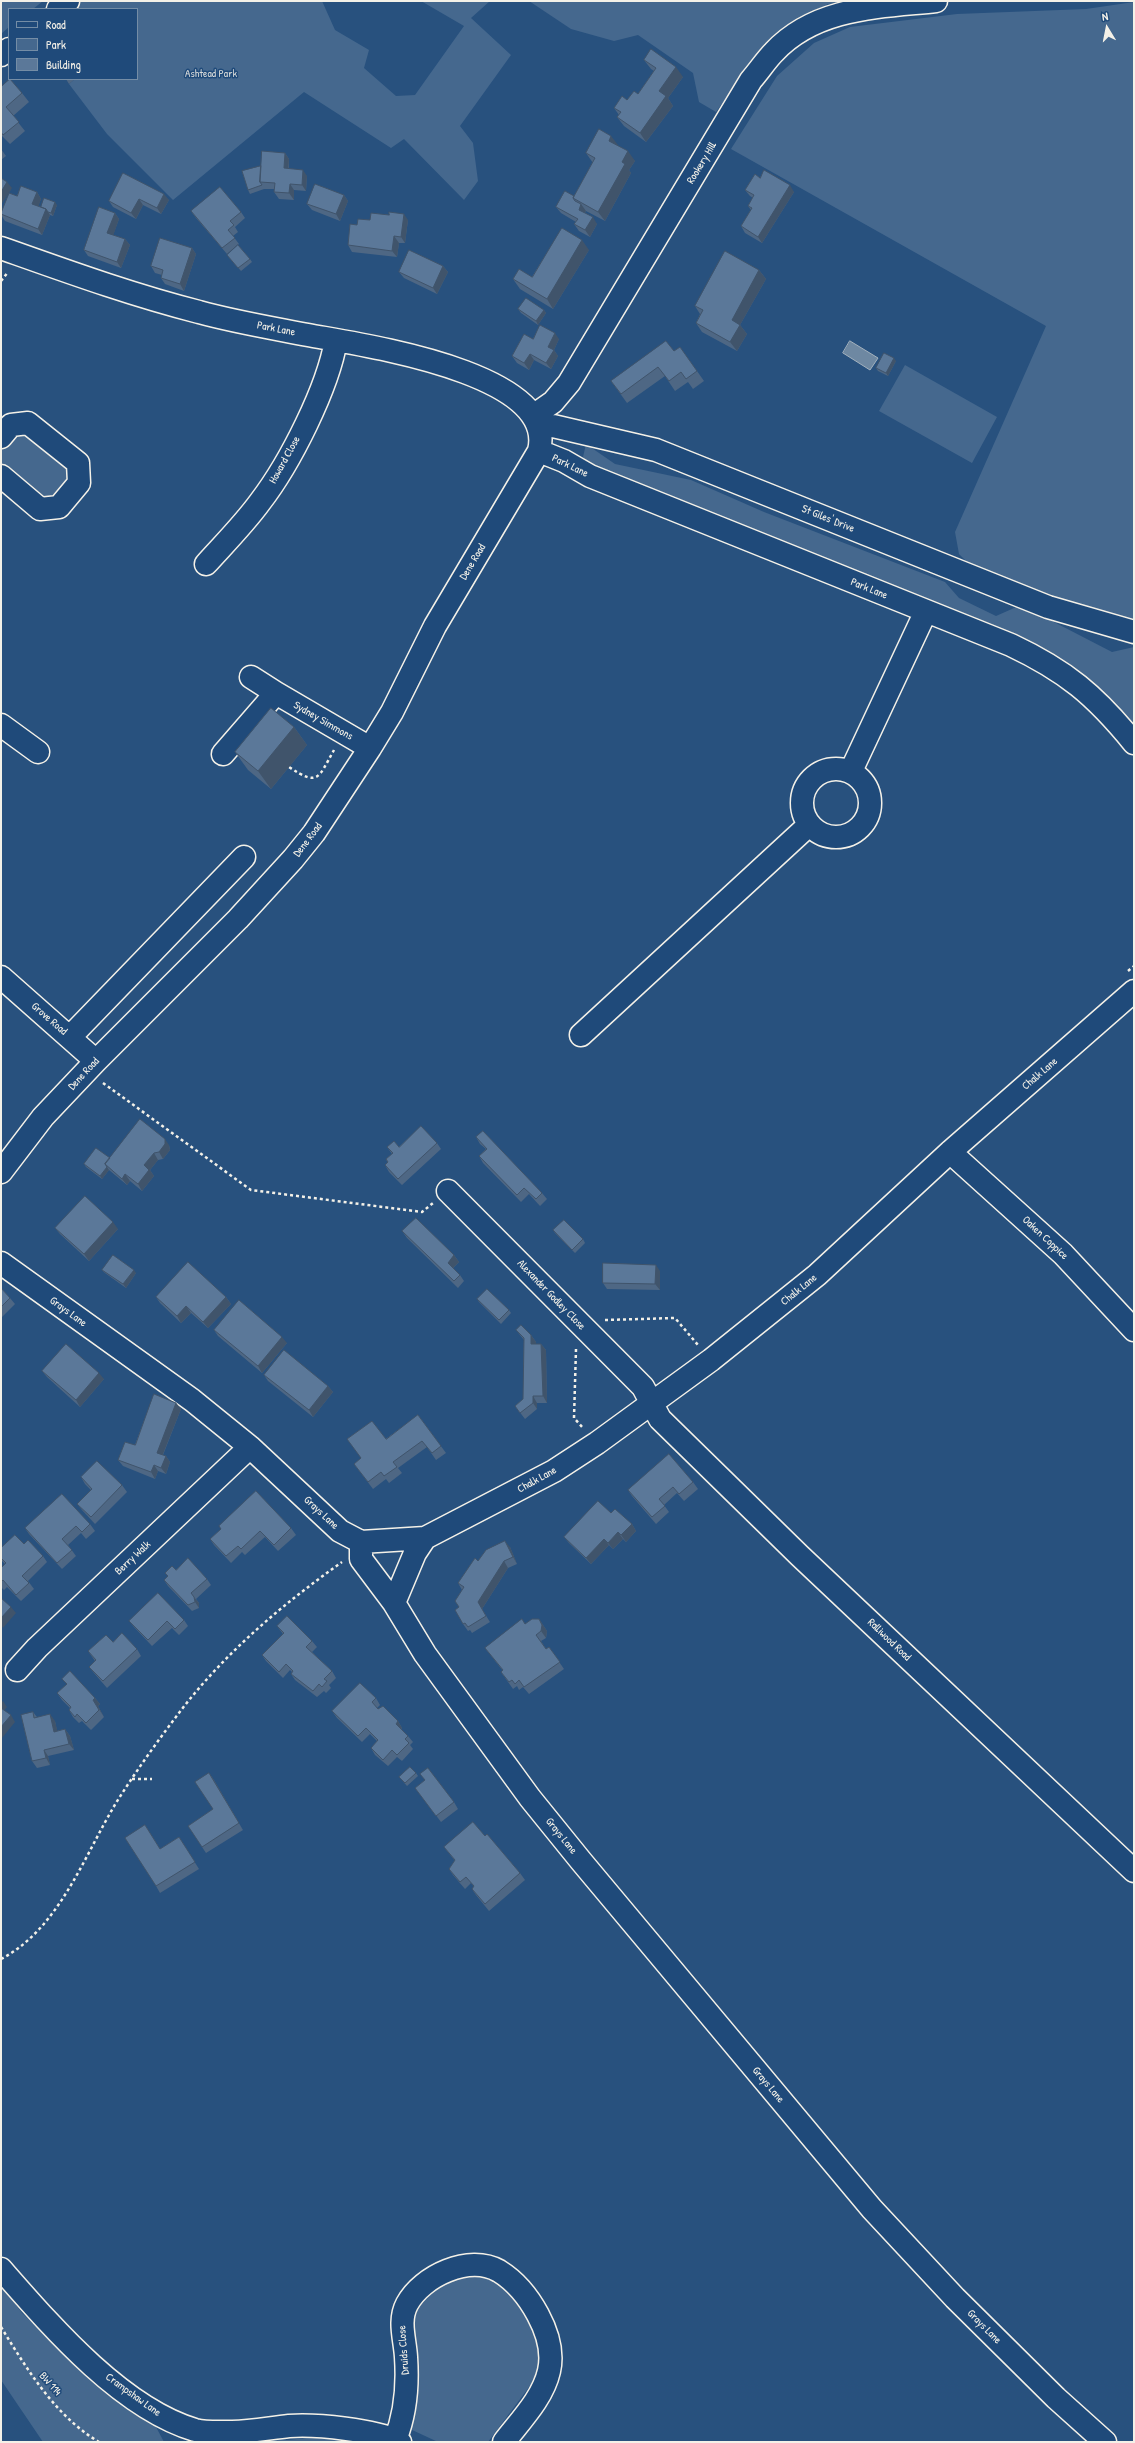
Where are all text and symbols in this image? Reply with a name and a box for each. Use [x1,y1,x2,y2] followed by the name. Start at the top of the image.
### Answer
[8,8,138,80] legend
[1087,8,1127,48] north arrow
[1101,9,1109,24] text: N
[46,16,66,33] text: Road
[46,36,66,53] text: Park
[46,56,81,73] text: Building
[185,67,237,81] park label: Ashtead Park
[684,140,720,186] street label: Rookery Hill
[256,319,296,339] street label: Park Lane
[267,434,303,486] street label: Howard Close
[550,452,590,480] street label: Park Lane
[800,502,856,536] street label: St Giles' Drive
[457,542,489,582] street label: Dene Road
[849,576,889,602] street label: Park Lane
[291,699,355,743] street label: Sydney Simmons
[291,820,325,860] street label: Dene Road
[28,1000,70,1038] street label: Grove Road
[66,1055,102,1093] street label: Dene Road
[1020,1055,1060,1093] street label: Chalk Lane
[1019,1213,1071,1263] street label: Oaken Coppice
[514,1257,588,1333] street label: Alexander Godley Close
[778,1271,820,1309] street label: Chalk Lane
[47,1294,89,1330] street label: Grays Lane
[515,1464,559,1496] street label: Chalk Lane
[301,1494,341,1532] street label: Grays Lane
[112,1538,154,1578] street label: Berry Walk
[865,1616,913,1664] street label: Ralliwood Road
[542,1815,580,1857] street label: Grays Lane
[749,2064,787,2106] street label: Grays Lane
[964,2307,1004,2347] street label: Grays Lane
[396,2325,412,2375] street label: Druids Close
[36,2370,64,2398] street label: BW 114
[103,2370,163,2420] street label: Crampshaw Lane

